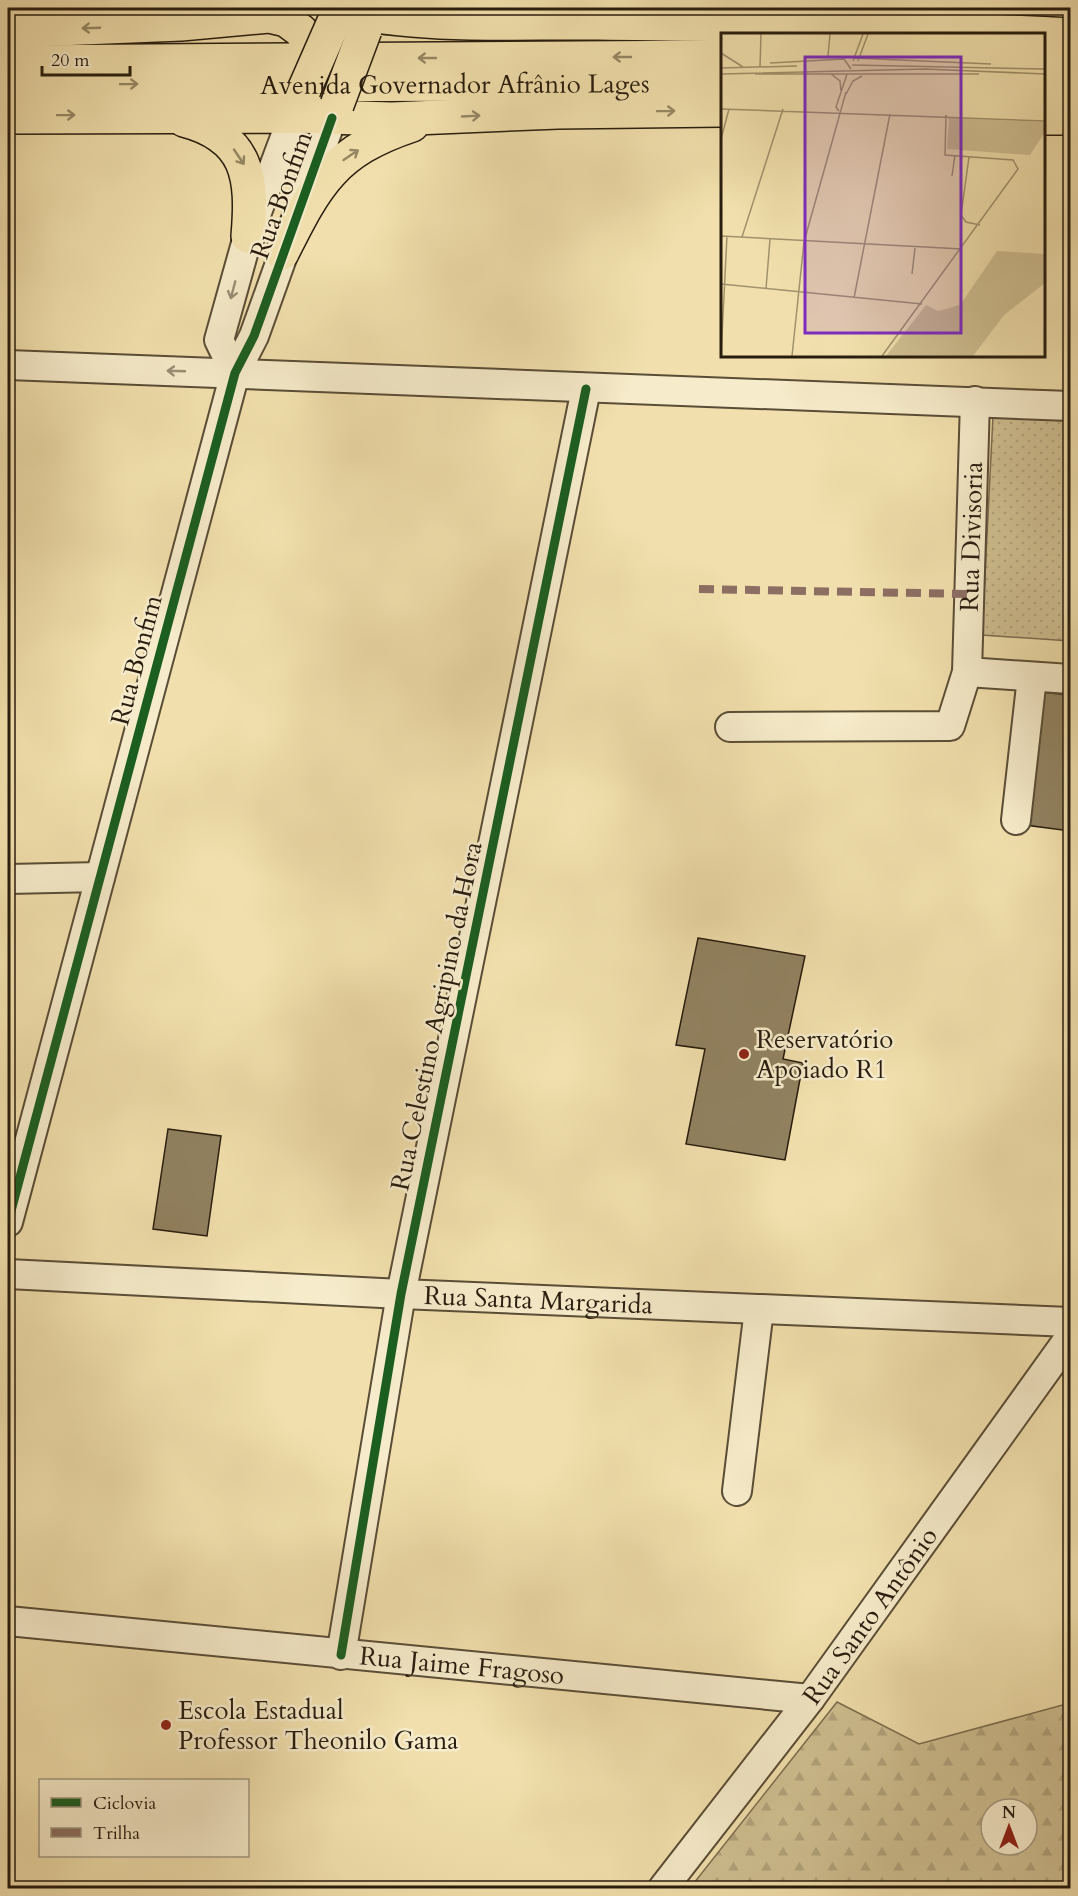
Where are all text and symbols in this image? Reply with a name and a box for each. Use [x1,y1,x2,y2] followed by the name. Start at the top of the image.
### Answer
[81,22,101,33] one-way arrow
[721,33,1045,357] inset map
[42,39,130,77] scale bar
[51,48,90,73] text: 20 m
[613,51,633,63] one-way arrow
[418,52,438,64] one-way arrow
[260,66,650,103] street label: Avenida Governador Afrânio Lages
[118,78,138,90] one-way arrow
[655,105,675,116] one-way arrow
[55,110,75,121] one-way arrow
[460,110,480,121] one-way arrow
[242,126,321,264] street label: Rua Bonfim
[233,148,245,165] one-way arrow
[342,149,359,161] one-way arrow
[227,280,238,299] one-way arrow
[167,365,187,376] one-way arrow
[952,461,991,612] street label: Rua Divisoria
[102,591,171,729] street label: Rua Bonfim
[382,838,491,1194] street label: Rua Celestino Agripino da Hora
[756,1022,893,1087] place label: Reservatório Apoiado R1
[737,1047,751,1061] marker: Reservatório Apoiado R1
[423,1278,653,1323] street label: Rua Santa Margarida
[795,1520,946,1712] street label: Rua Santo Antônio
[358,1638,566,1693] street label: Rua Jaime Fragoso
[178,1693,459,1758] place label: Escola Estadual Professor Theonilo Gama
[159,1718,173,1732] marker: Escola Estadual Professor Theonilo Gama
[39,1779,249,1857] legend
[93,1791,157,1816] text: Ciclovia
[979,1797,1039,1857] north arrow
[1002,1802,1016,1824] text: N
[93,1821,140,1846] text: Trilha

